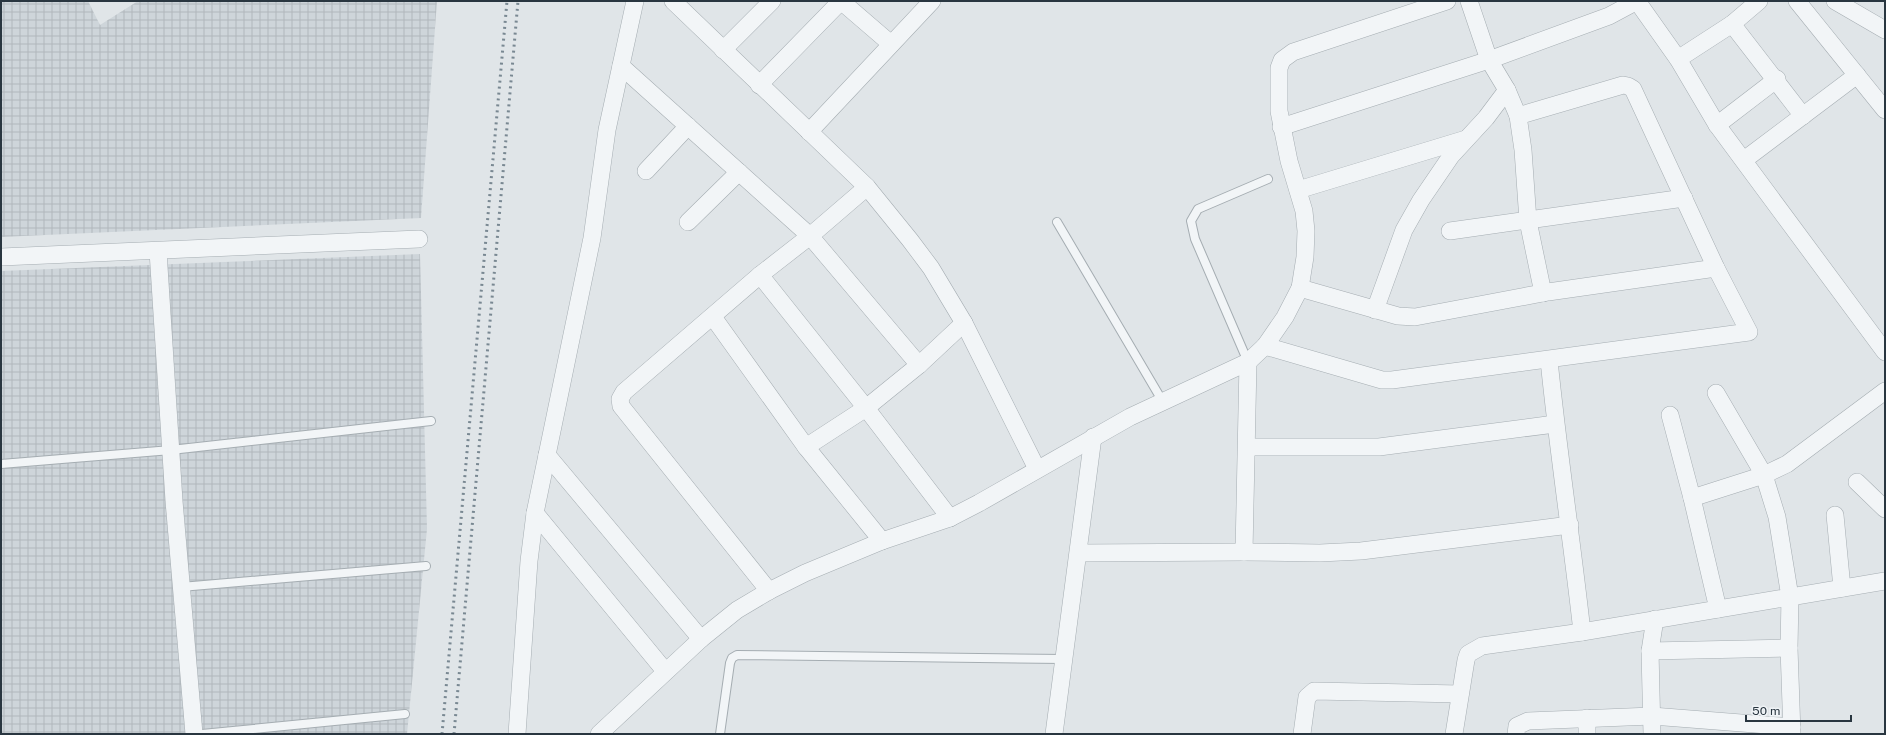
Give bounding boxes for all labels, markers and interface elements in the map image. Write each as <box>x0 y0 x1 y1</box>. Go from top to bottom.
scale bar <box>1746 697 1851 723</box>
text: 50 m <box>1752 704 1780 718</box>

